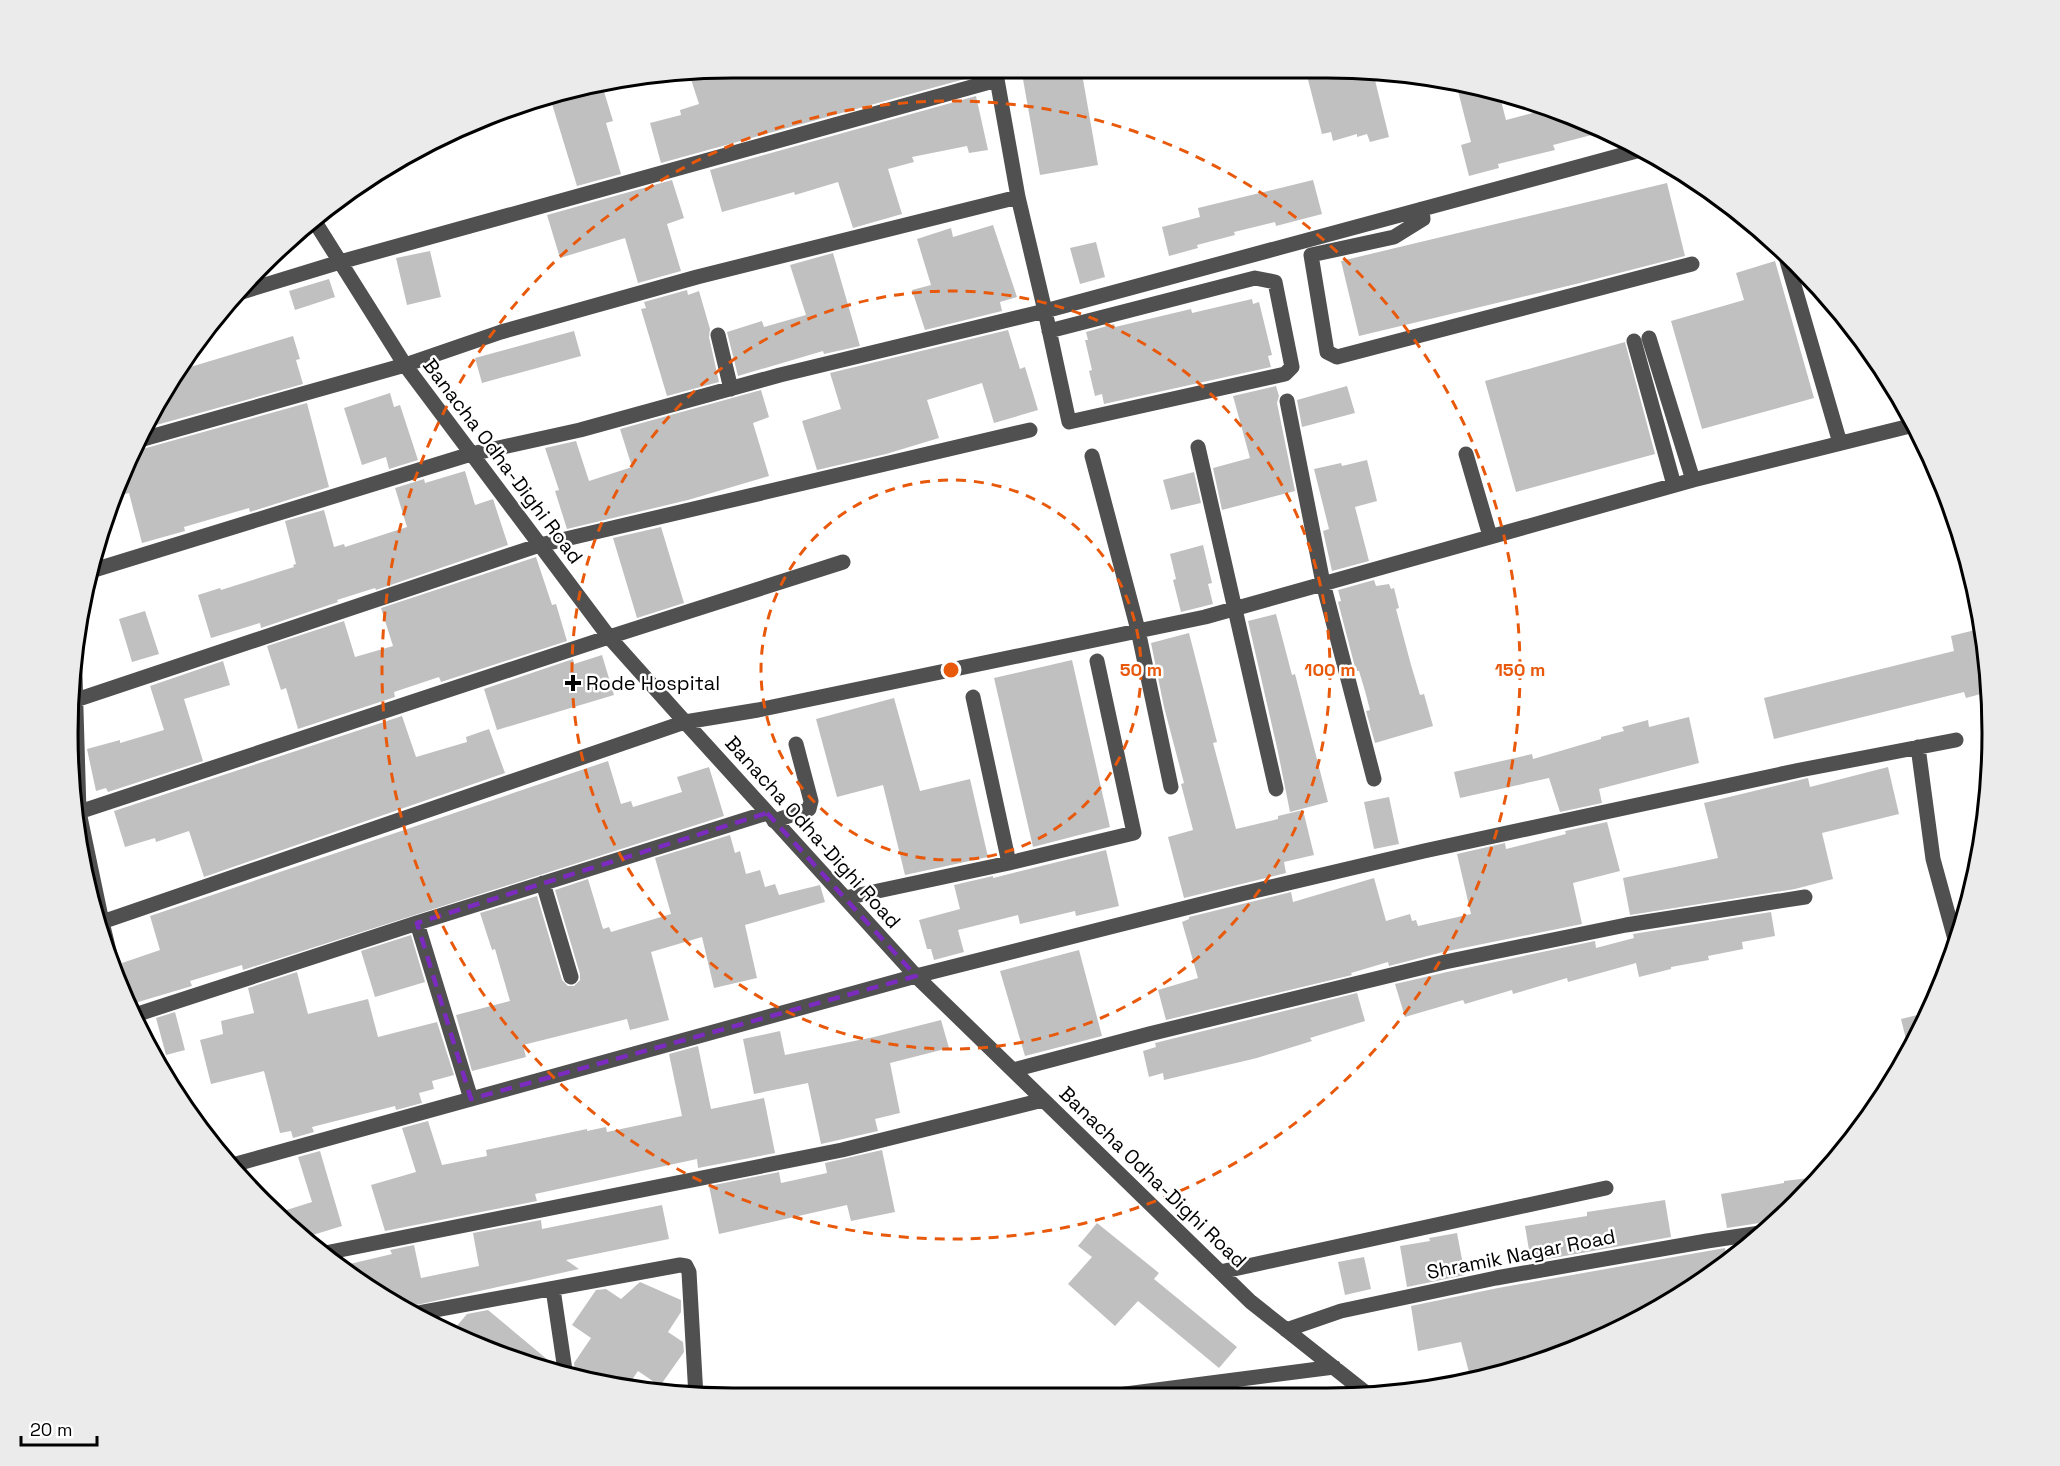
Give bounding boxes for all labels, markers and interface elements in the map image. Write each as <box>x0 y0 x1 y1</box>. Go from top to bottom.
street label: Banacha Odha-Dighi Road <box>417 353 589 569</box>
text: 50 m <box>1120 658 1162 681</box>
text: 100 m <box>1304 658 1356 681</box>
text: 150 m <box>1495 658 1545 681</box>
centre of rings <box>941 660 961 680</box>
place label: Rode Hospital <box>586 670 720 696</box>
marker: Rode Hospital <box>564 674 582 692</box>
street label: Banacha Odha-Dighi Road <box>720 730 906 934</box>
street label: Banacha Odha-Dighi Road <box>1054 1081 1252 1273</box>
street label: Shramik Nagar Road <box>1424 1223 1618 1285</box>
scale bar <box>21 1409 98 1447</box>
text: 20 m <box>30 1418 73 1441</box>

